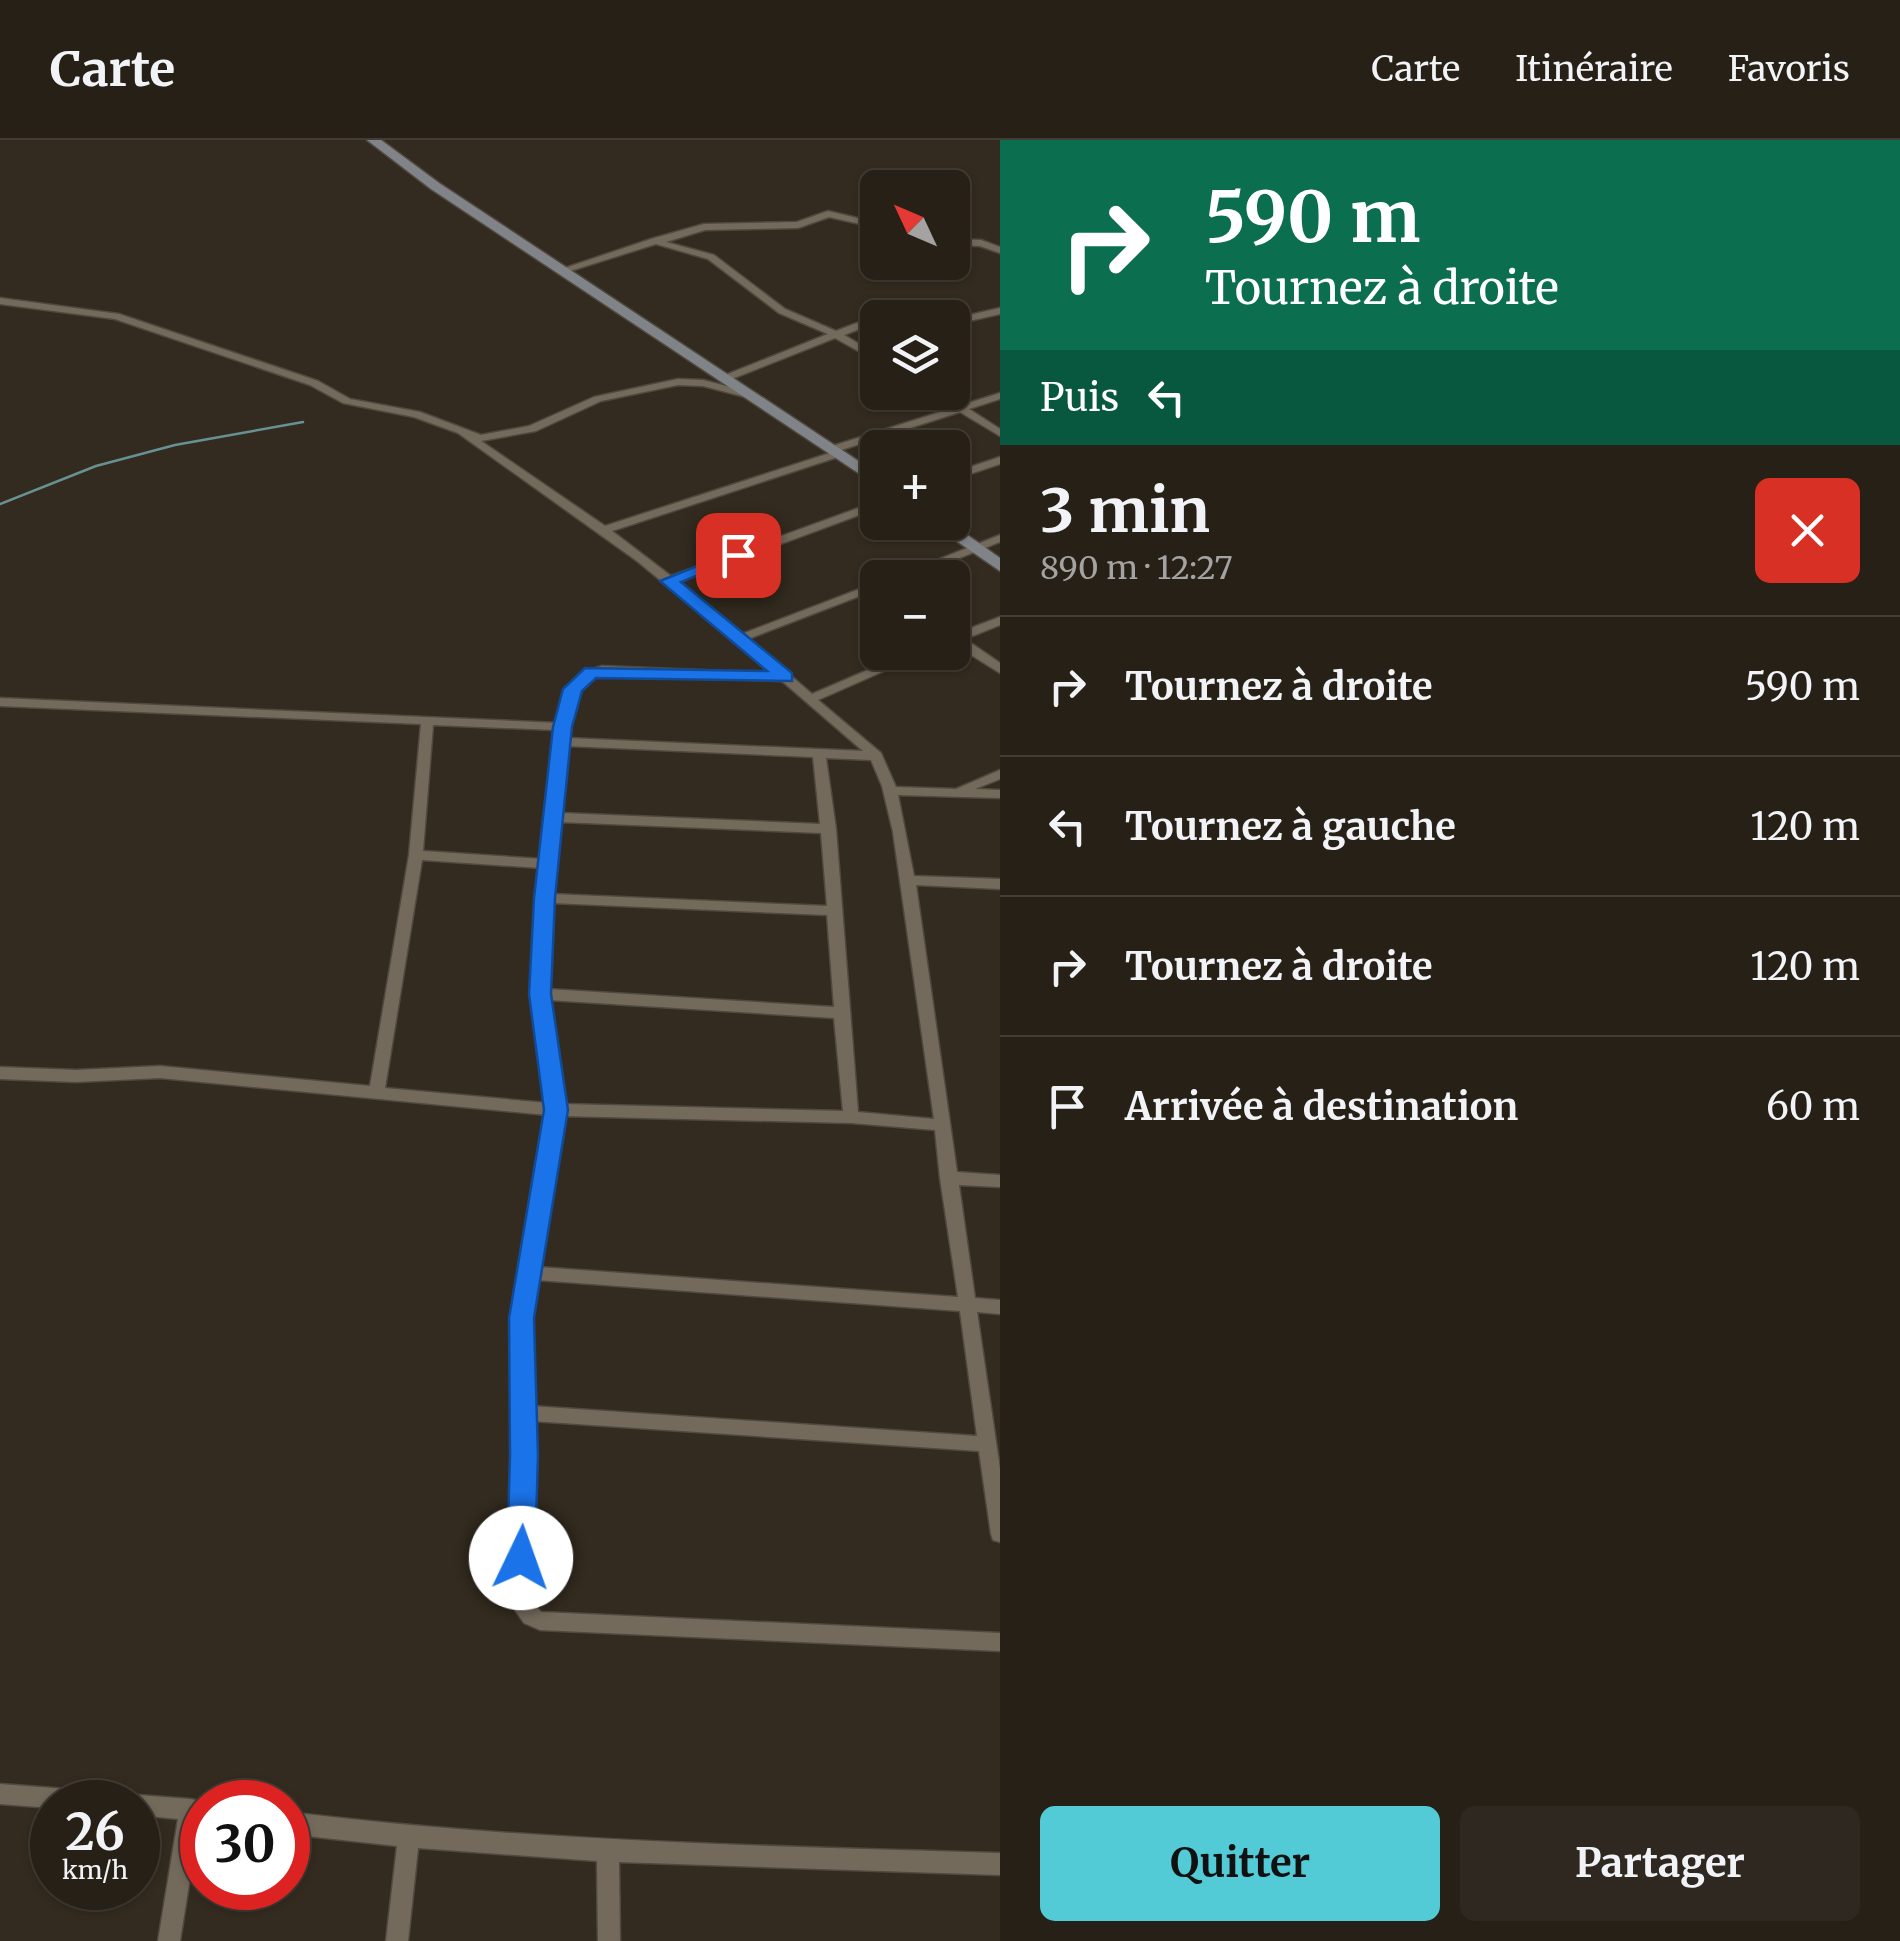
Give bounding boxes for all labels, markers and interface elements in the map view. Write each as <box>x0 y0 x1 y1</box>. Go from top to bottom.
text: Carte <box>50 39 175 99</box>
text: Carte <box>1371 47 1460 91</box>
text: Itinéraire <box>1515 47 1673 91</box>
text: Favoris <box>1728 47 1850 91</box>
north arrow <box>860 170 970 280</box>
map controls <box>860 170 970 670</box>
text: 590 m <box>1205 173 1420 261</box>
icon: right <box>1040 180 1170 310</box>
text: Tournez à droite <box>1205 260 1559 316</box>
button: layers <box>860 300 970 410</box>
icon: left <box>1139 370 1194 425</box>
text: Puis <box>1040 374 1119 421</box>
button: + <box>860 430 970 540</box>
text: 3 min <box>1040 473 1210 548</box>
button: close <box>1755 478 1860 583</box>
pin <box>696 513 781 598</box>
icon: arrive <box>711 528 766 583</box>
text: 890 m · 12:27 <box>1040 548 1233 588</box>
button: − <box>860 560 970 670</box>
icon: right <box>1040 659 1095 714</box>
text: Tournez à droite <box>1125 663 1433 710</box>
text: 590 m <box>1745 663 1860 710</box>
icon: left <box>1040 799 1095 854</box>
text: Tournez à gauche <box>1125 803 1456 850</box>
text: 120 m <box>1750 803 1860 850</box>
icon: right <box>1040 939 1095 994</box>
text: Tournez à droite <box>1125 943 1433 990</box>
text: 120 m <box>1750 943 1860 990</box>
icon: arrive <box>1040 1079 1095 1134</box>
text: Arrivée à destination <box>1125 1083 1518 1130</box>
text: 60 m <box>1766 1083 1860 1130</box>
position arrow <box>469 1506 573 1610</box>
speed limit sign: 30 <box>180 1780 310 1910</box>
text: 26 <box>65 1801 125 1864</box>
button: Quitter <box>1040 1806 1440 1921</box>
button: Partager <box>1460 1806 1860 1921</box>
text: km/h <box>62 1854 128 1886</box>

